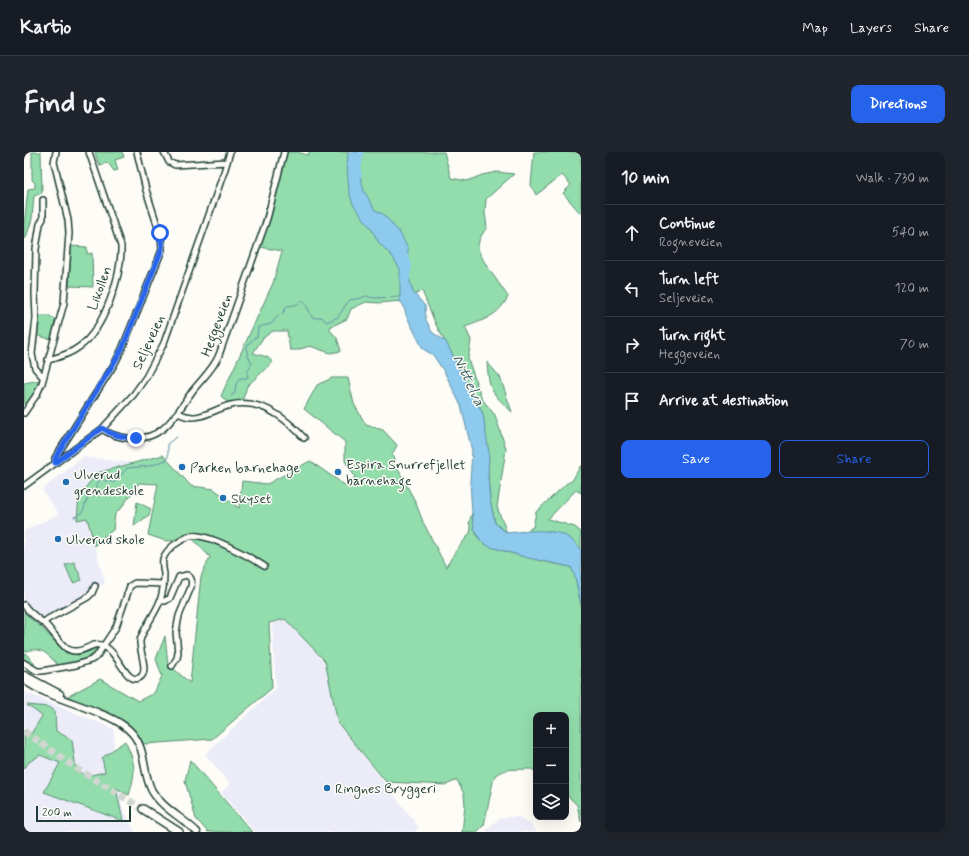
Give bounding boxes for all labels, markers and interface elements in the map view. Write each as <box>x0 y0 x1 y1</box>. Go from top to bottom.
text: Kartio <box>20 15 71 40</box>
text: Map <box>802 19 828 37</box>
text: Layers <box>850 19 892 37</box>
text: Share <box>914 19 949 37</box>
button: Directions <box>851 85 945 123</box>
text: Find us <box>24 86 105 123</box>
text: 10 min <box>621 167 670 189</box>
text: Walk · 730 m <box>856 170 929 187</box>
text: Continue <box>659 214 715 234</box>
icon: ahead <box>621 222 643 244</box>
route start <box>151 224 169 242</box>
text: 540 m <box>892 224 929 241</box>
text: Rogneveien <box>659 234 722 251</box>
street label: Likollen <box>84 264 116 313</box>
text: Turn left <box>659 270 719 290</box>
icon: left <box>621 278 643 300</box>
text: 120 m <box>895 280 929 297</box>
text: Seljeveien <box>659 290 713 307</box>
street label: Heggeveien <box>197 291 239 360</box>
street label: Seljeveien <box>128 312 169 373</box>
text: Turn right <box>659 326 726 346</box>
icon: right <box>621 334 643 356</box>
text: 70 m <box>900 336 929 353</box>
text: Heggeveien <box>659 346 720 363</box>
water label: Nittelva <box>448 351 489 410</box>
icon: arrive <box>621 390 643 412</box>
text: Arrive at destination <box>659 391 788 411</box>
route end <box>127 429 145 447</box>
button: Save <box>621 440 771 478</box>
button: Share <box>779 440 929 478</box>
place label: Espira Snurrefjellet barnehage <box>346 456 466 492</box>
place label: Parken barnehage <box>190 459 300 478</box>
marker: Parken barnehage <box>177 462 187 472</box>
place label: Ulverud grendeskole <box>74 466 144 500</box>
marker: Espira Snurrefjellet barnehage <box>333 467 343 477</box>
marker: Ulverud grendeskole <box>61 477 71 487</box>
place label: Skyset <box>231 490 271 508</box>
marker: Skyset <box>218 493 228 503</box>
place label: Ulverud skole <box>66 531 145 549</box>
marker: Ulverud skole <box>53 534 63 544</box>
map controls <box>533 712 569 820</box>
button: + <box>533 712 569 748</box>
button: − <box>533 748 569 784</box>
place label: Ringnes Bryggeri <box>335 780 436 799</box>
marker: Ringnes Bryggeri <box>322 783 332 793</box>
button: layers <box>533 784 569 820</box>
scale bar <box>36 804 131 823</box>
text: 200 m <box>42 806 72 820</box>

